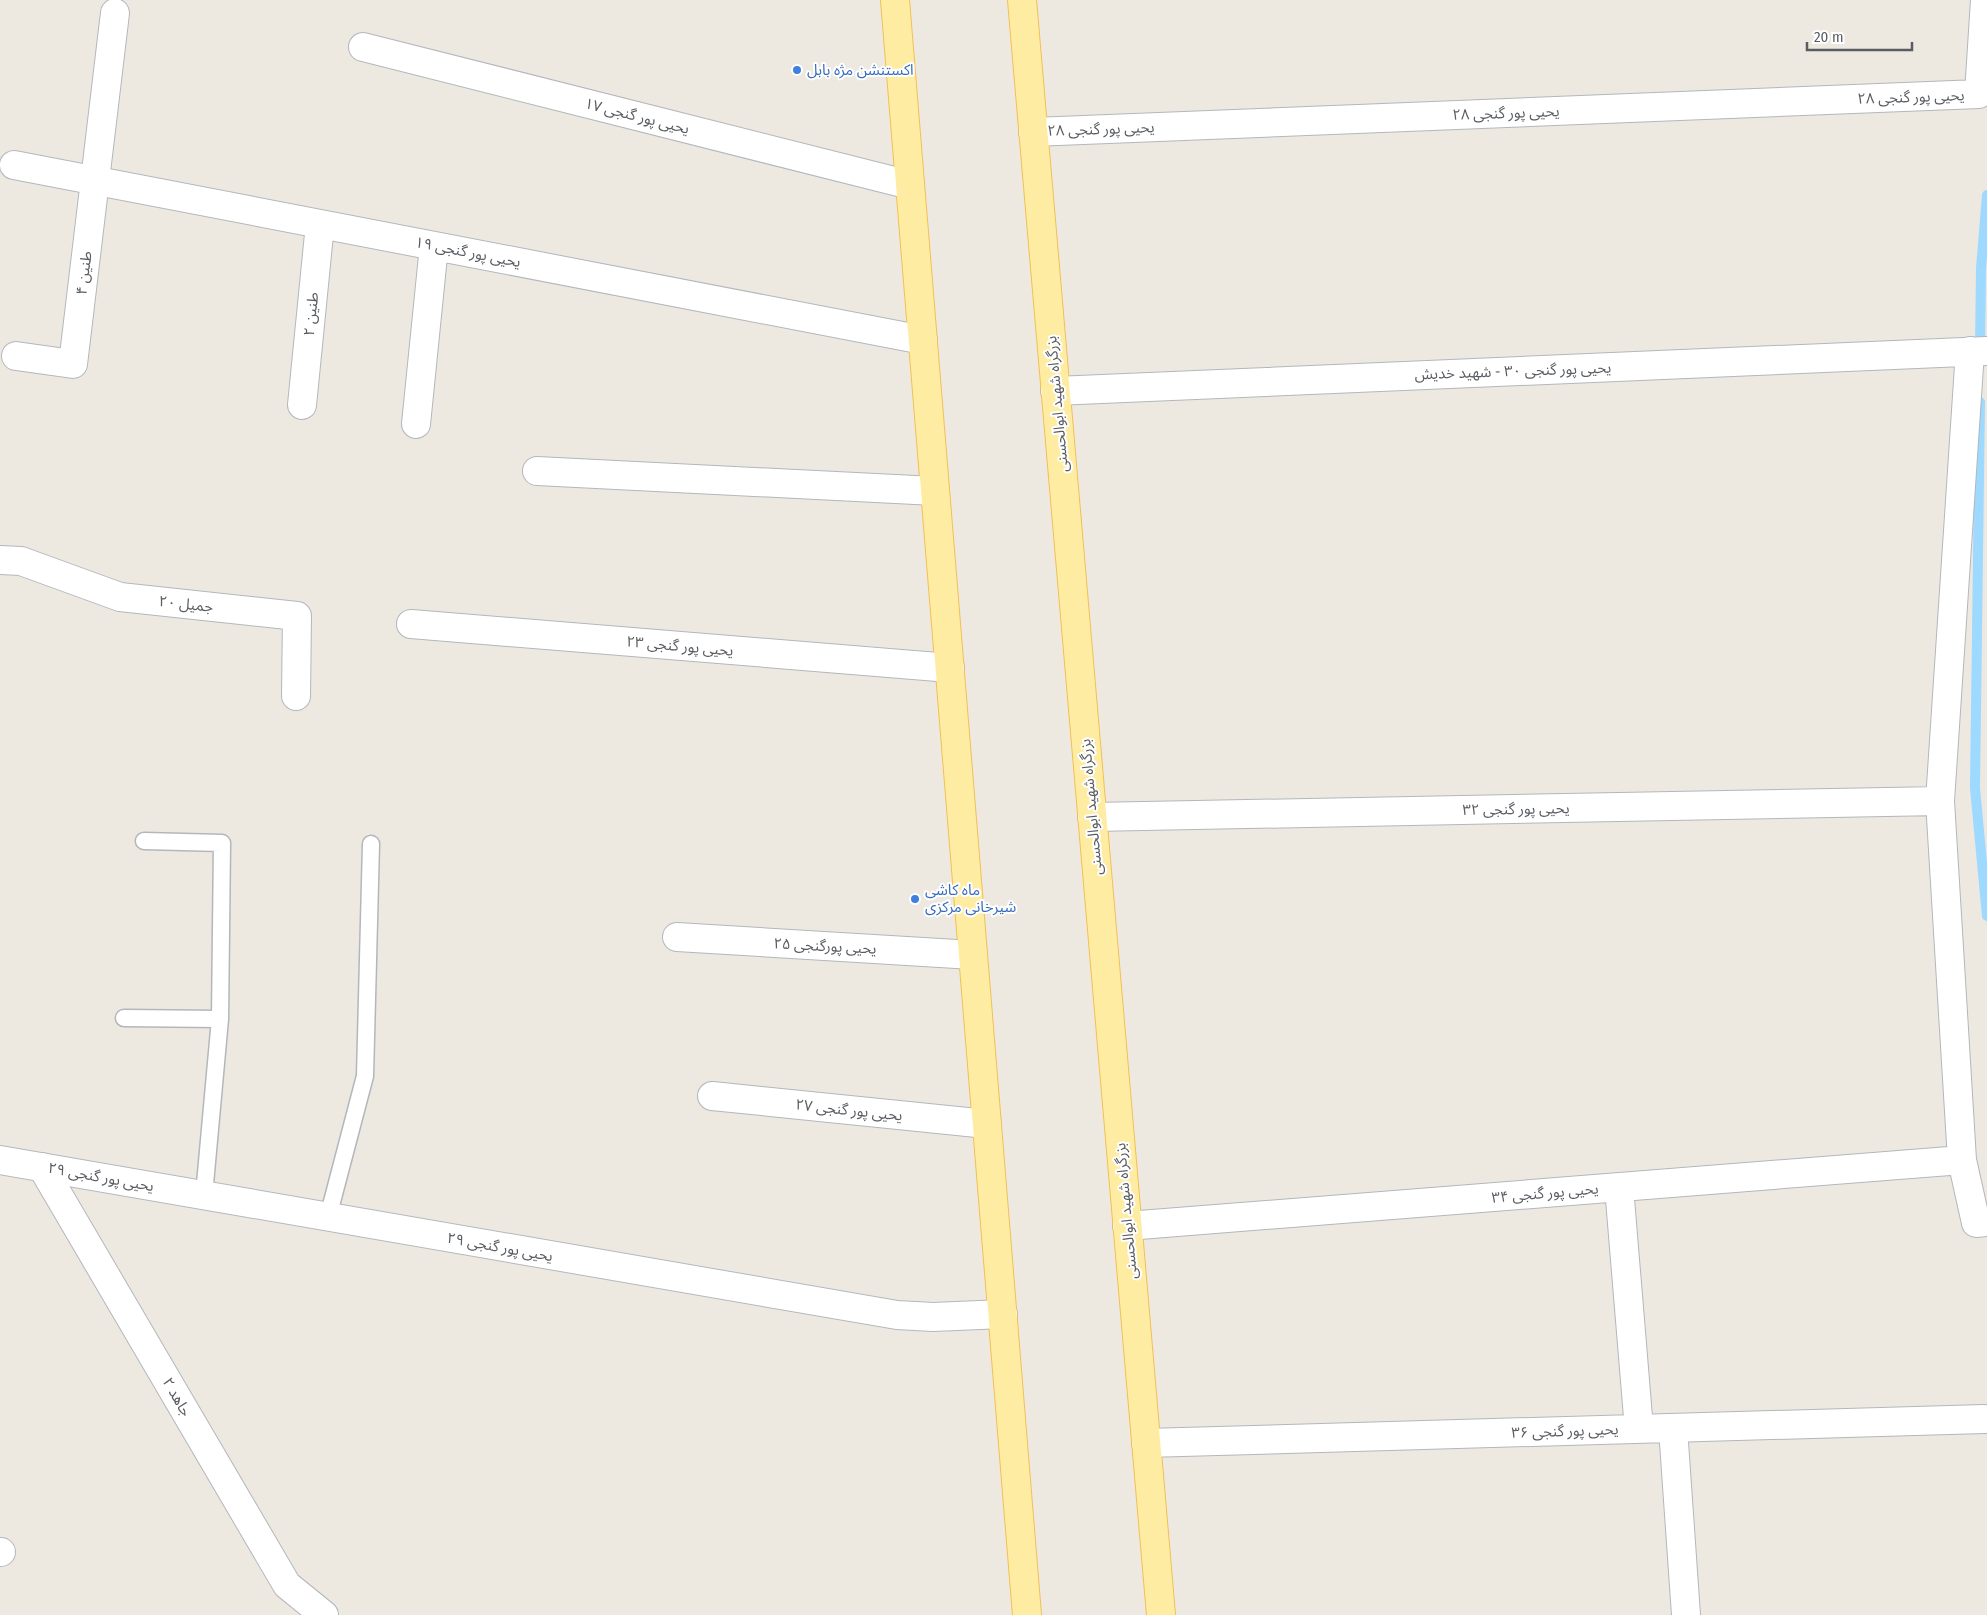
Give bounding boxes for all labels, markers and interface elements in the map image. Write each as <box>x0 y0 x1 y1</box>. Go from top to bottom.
scale bar <box>1807 20 1912 52</box>
text: 20 m <box>1814 28 1844 46</box>
place label: اکستنشن مژه بابل <box>807 61 914 79</box>
marker: اکستنشن مژه بابل <box>791 64 803 76</box>
street label: یحیی پور گنجی ۲۸ <box>1857 86 1965 109</box>
street label: یحیی پور گنجی ۱۷ <box>582 94 691 139</box>
street label: یحیی پور گنجی ۲۸ <box>1452 102 1560 125</box>
street label: یحیی پور گنجی ۲۸ <box>1047 118 1155 141</box>
street label: یحیی پور گنجی ۱۹ <box>413 233 522 272</box>
street label: طنین ۴ <box>72 250 96 296</box>
street label: طنین ۲ <box>300 291 322 337</box>
street label: بزرگراه شهید ابوالحسنی <box>1042 335 1072 473</box>
street label: یحیی پور گنجی ۳۰ - شهید خدیش <box>1414 359 1612 385</box>
street label: جمیل ۲۰ <box>158 592 214 616</box>
street label: یحیی پور گنجی ۲۳ <box>626 632 734 661</box>
street label: بزرگراه شهید ابوالحسنی <box>1076 738 1106 876</box>
street label: یحیی پور گنجی ۳۲ <box>1462 799 1570 820</box>
place label: ماه کاشی شیرخانی مرکزی <box>925 881 1016 916</box>
marker: ماه کاشی شیرخانی مرکزی <box>909 893 921 905</box>
street label: یحیی پورگنجی ۲۵ <box>773 934 877 959</box>
street label: یحیی پور گنجی ۲۷ <box>795 1095 903 1126</box>
street label: بزرگراه شهید ابوالحسنی <box>1111 1142 1141 1280</box>
street label: یحیی پور گنجی ۲۹ <box>46 1159 155 1196</box>
street label: یحیی پور گنجی ۳۴ <box>1491 1179 1599 1208</box>
street label: یحیی پور گنجی ۲۹ <box>445 1229 554 1266</box>
street label: جاهد ۲ <box>159 1374 195 1420</box>
street label: یحیی پور گنجی ۳۶ <box>1511 1420 1619 1443</box>

